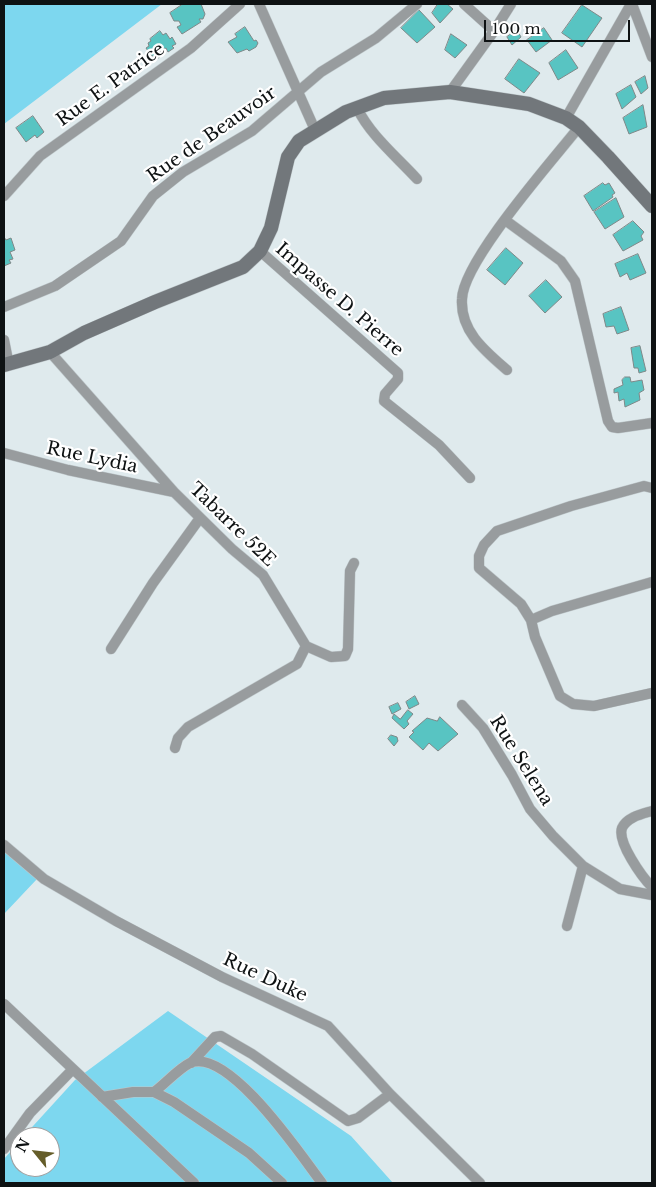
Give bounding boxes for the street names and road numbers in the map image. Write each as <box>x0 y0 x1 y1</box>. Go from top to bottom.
street label: Rue E. Patrice <box>53 39 169 131</box>
street label: Rue de Beauvoir <box>143 82 281 188</box>
street label: Impasse D. Pierre <box>271 239 407 361</box>
street label: Rue Lydia <box>44 438 140 478</box>
street label: Tabarre 52E <box>185 479 279 571</box>
street label: Rue Selena <box>485 712 557 810</box>
street label: Rue Duke <box>219 949 311 1007</box>

